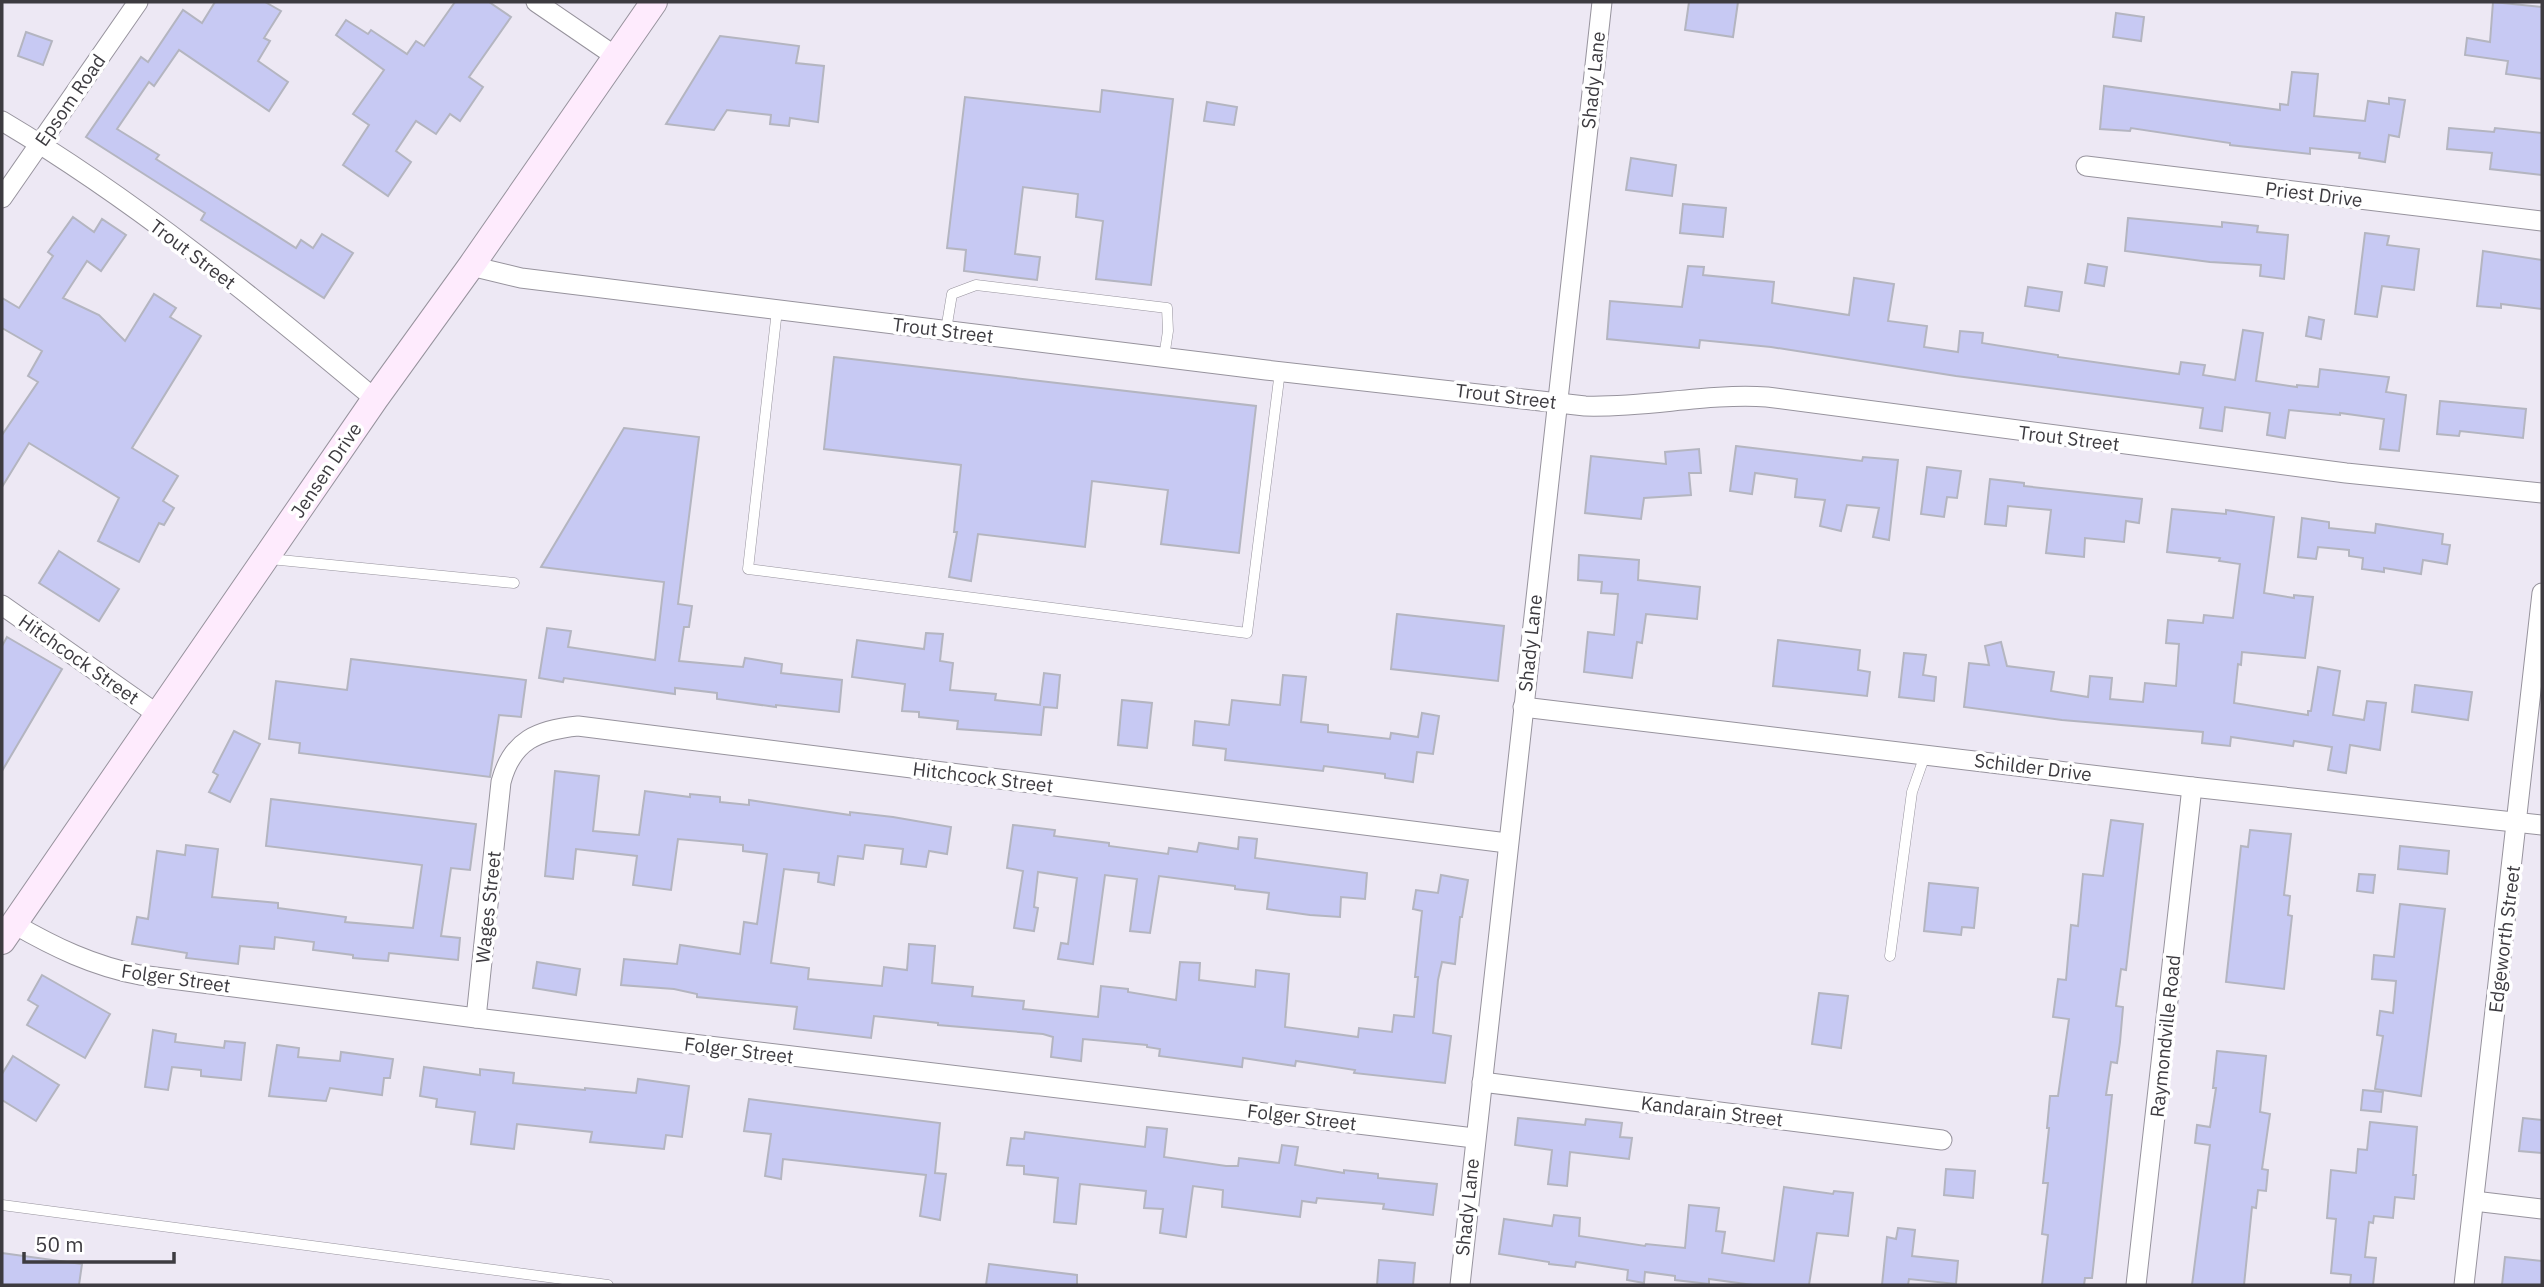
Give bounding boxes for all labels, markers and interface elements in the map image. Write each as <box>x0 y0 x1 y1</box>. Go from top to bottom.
street label: Shady Lane <box>1576 30 1610 130</box>
street label: Epsom Road <box>30 49 110 151</box>
street label: Priest Drive <box>2264 176 2364 212</box>
street label: Trout Street <box>145 214 241 294</box>
street label: Trout Street <box>891 312 995 348</box>
street label: Trout Street <box>1454 378 1558 414</box>
street label: Jensen Drive <box>285 418 367 522</box>
street label: Trout Street <box>2017 420 2121 456</box>
street label: Shady Lane <box>1513 593 1547 693</box>
street label: Hitchcock Street <box>14 609 144 709</box>
street label: Schilder Drive <box>1973 748 2093 786</box>
street label: Hitchcock Street <box>911 756 1055 798</box>
street label: Wages Street <box>470 850 506 964</box>
street label: Edgeworth Street <box>2483 864 2525 1014</box>
street label: Raymondville Road <box>2145 953 2185 1119</box>
street label: Folger Street <box>120 958 232 998</box>
street label: Folger Street <box>683 1031 795 1069</box>
street label: Kandarain Street <box>1640 1090 1784 1132</box>
street label: Folger Street <box>1246 1098 1358 1136</box>
street label: Shady Lane <box>1450 1157 1484 1257</box>
scale bar <box>24 1220 175 1264</box>
text: 50 m <box>35 1230 84 1258</box>

